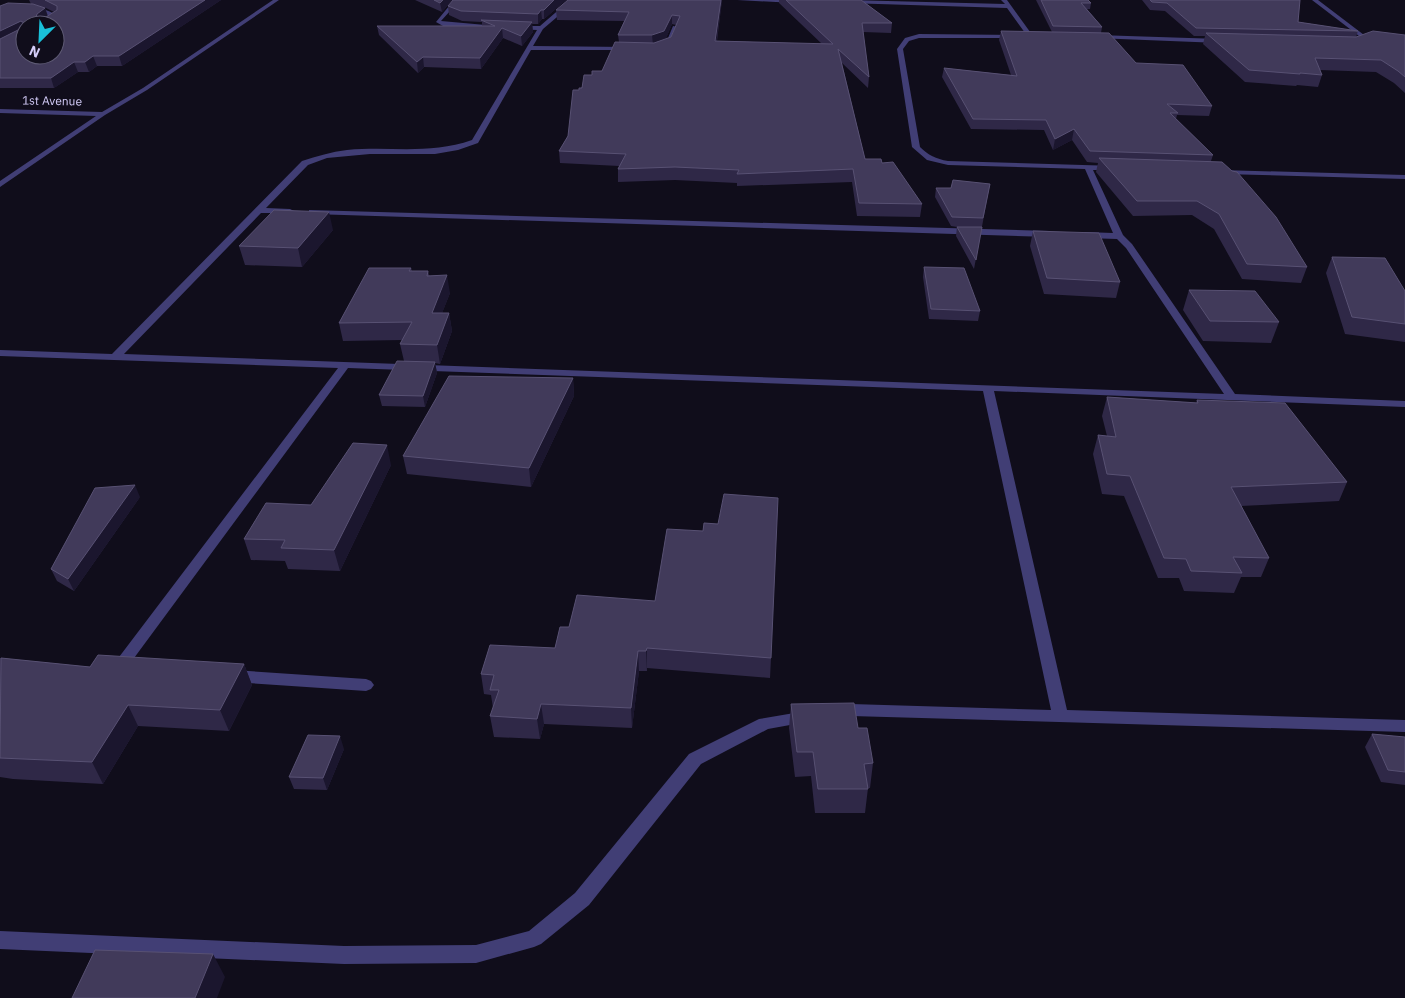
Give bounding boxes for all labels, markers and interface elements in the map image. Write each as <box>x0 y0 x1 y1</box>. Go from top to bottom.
north arrow <box>15 15 65 65</box>
text: N <box>26 42 43 62</box>
street label: 1st Avenue <box>22 92 83 109</box>

